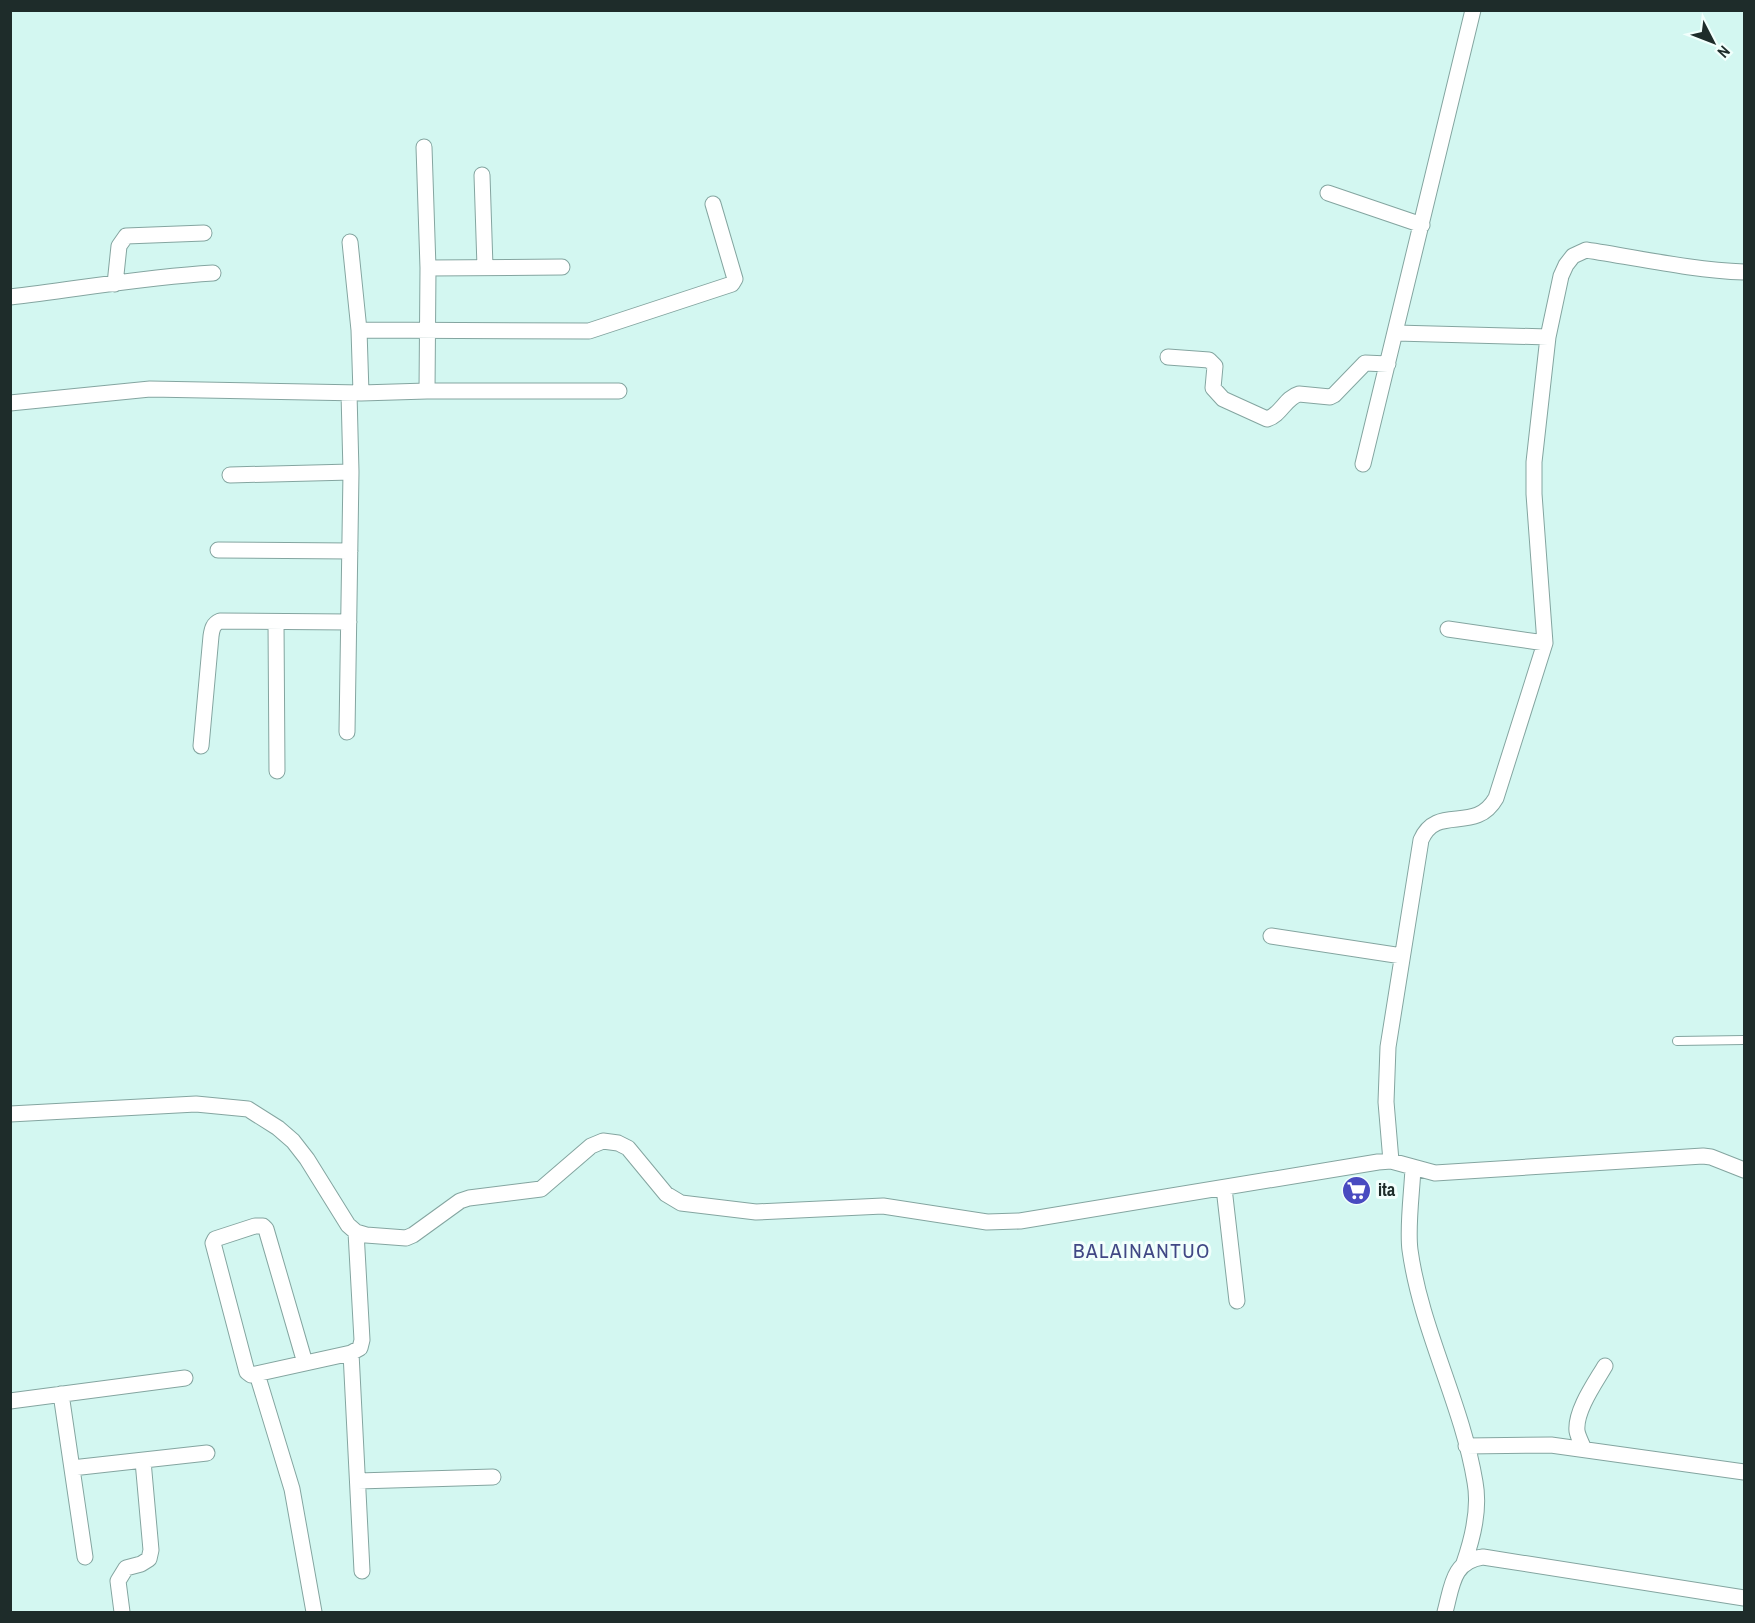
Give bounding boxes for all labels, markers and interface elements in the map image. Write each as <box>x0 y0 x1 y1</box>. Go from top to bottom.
north arrow <box>1683 12 1743 72</box>
text: N <box>1713 41 1735 63</box>
supermarket icon: ita <box>1341 1174 1373 1206</box>
place label: ita <box>1378 1177 1396 1202</box>
district label: BALAINANTUO <box>1073 1236 1211 1265</box>

